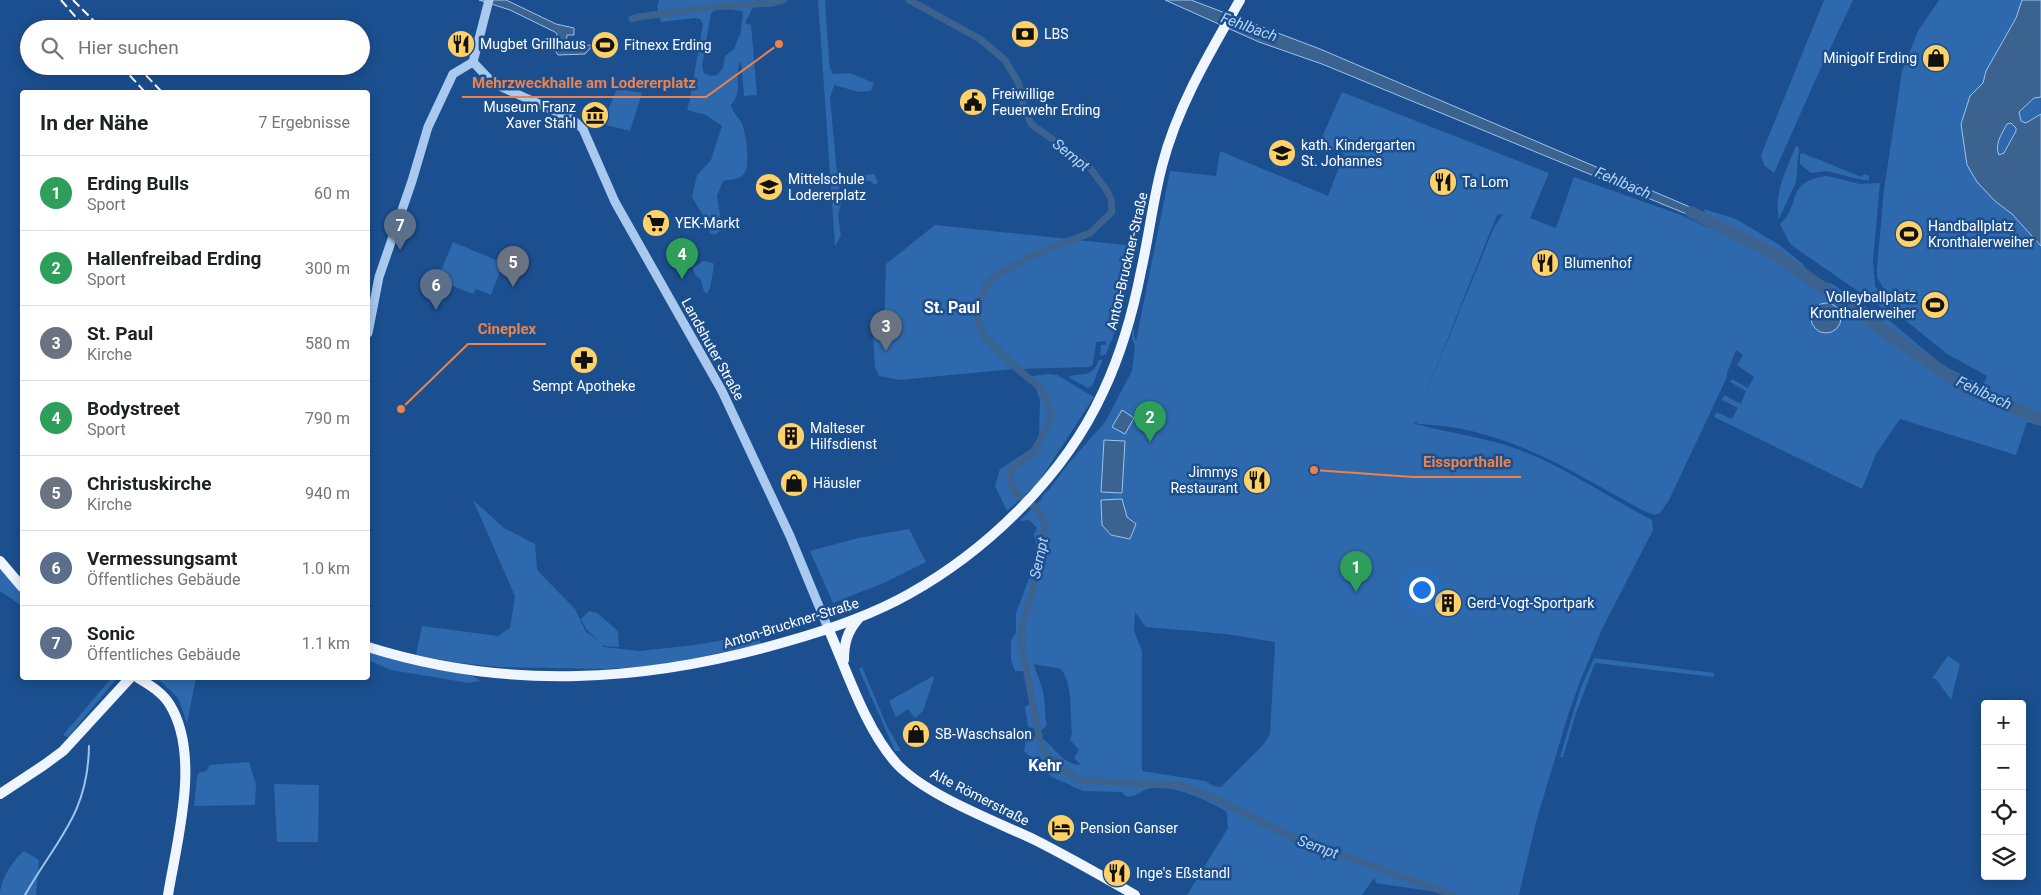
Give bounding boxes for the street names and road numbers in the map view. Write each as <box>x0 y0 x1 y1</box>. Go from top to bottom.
street label: Anton-Bruckner-Straße <box>1103 191 1151 331</box>
street label: Landshuter Straße <box>678 295 748 403</box>
street label: Anton-Bruckner-Straße <box>721 595 861 651</box>
street label: Alte Römerstraße <box>928 765 1032 829</box>

